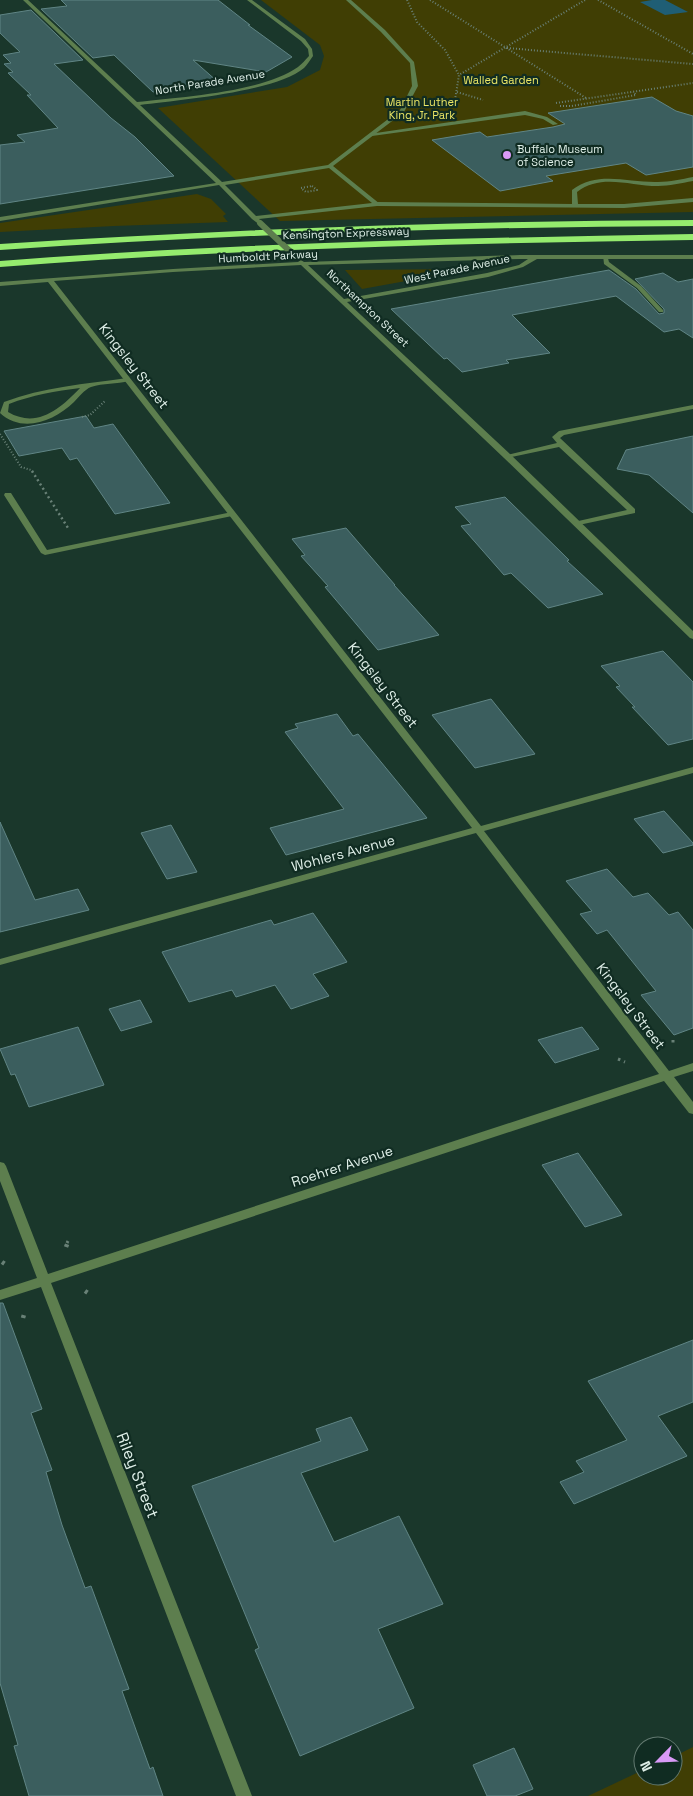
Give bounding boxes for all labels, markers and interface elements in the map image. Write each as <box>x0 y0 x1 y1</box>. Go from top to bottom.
street label: North Parade Avenue <box>154 66 266 98</box>
park label: Walled Garden <box>463 73 539 87</box>
park label: Martin Luther King, Jr. Park <box>386 95 458 122</box>
place label: Buffalo Museum of Science <box>517 142 603 169</box>
marker: Buffalo Museum of Science <box>501 149 513 161</box>
street label: Kensington Expressway <box>282 224 410 242</box>
street label: Humboldt Parkway <box>218 246 318 266</box>
street label: West Parade Avenue <box>403 251 511 287</box>
street label: Northampton Street <box>324 266 412 350</box>
street label: Kingsley Street <box>95 320 173 412</box>
street label: Kingsley Street <box>344 639 422 731</box>
street label: Wohlers Avenue <box>289 831 397 875</box>
street label: Kingsley Street <box>593 959 669 1053</box>
street label: Roehrer Avenue <box>289 1141 395 1191</box>
street label: Riley Street <box>112 1429 164 1521</box>
north arrow <box>633 1736 683 1786</box>
text: N <box>636 1758 656 1774</box>

